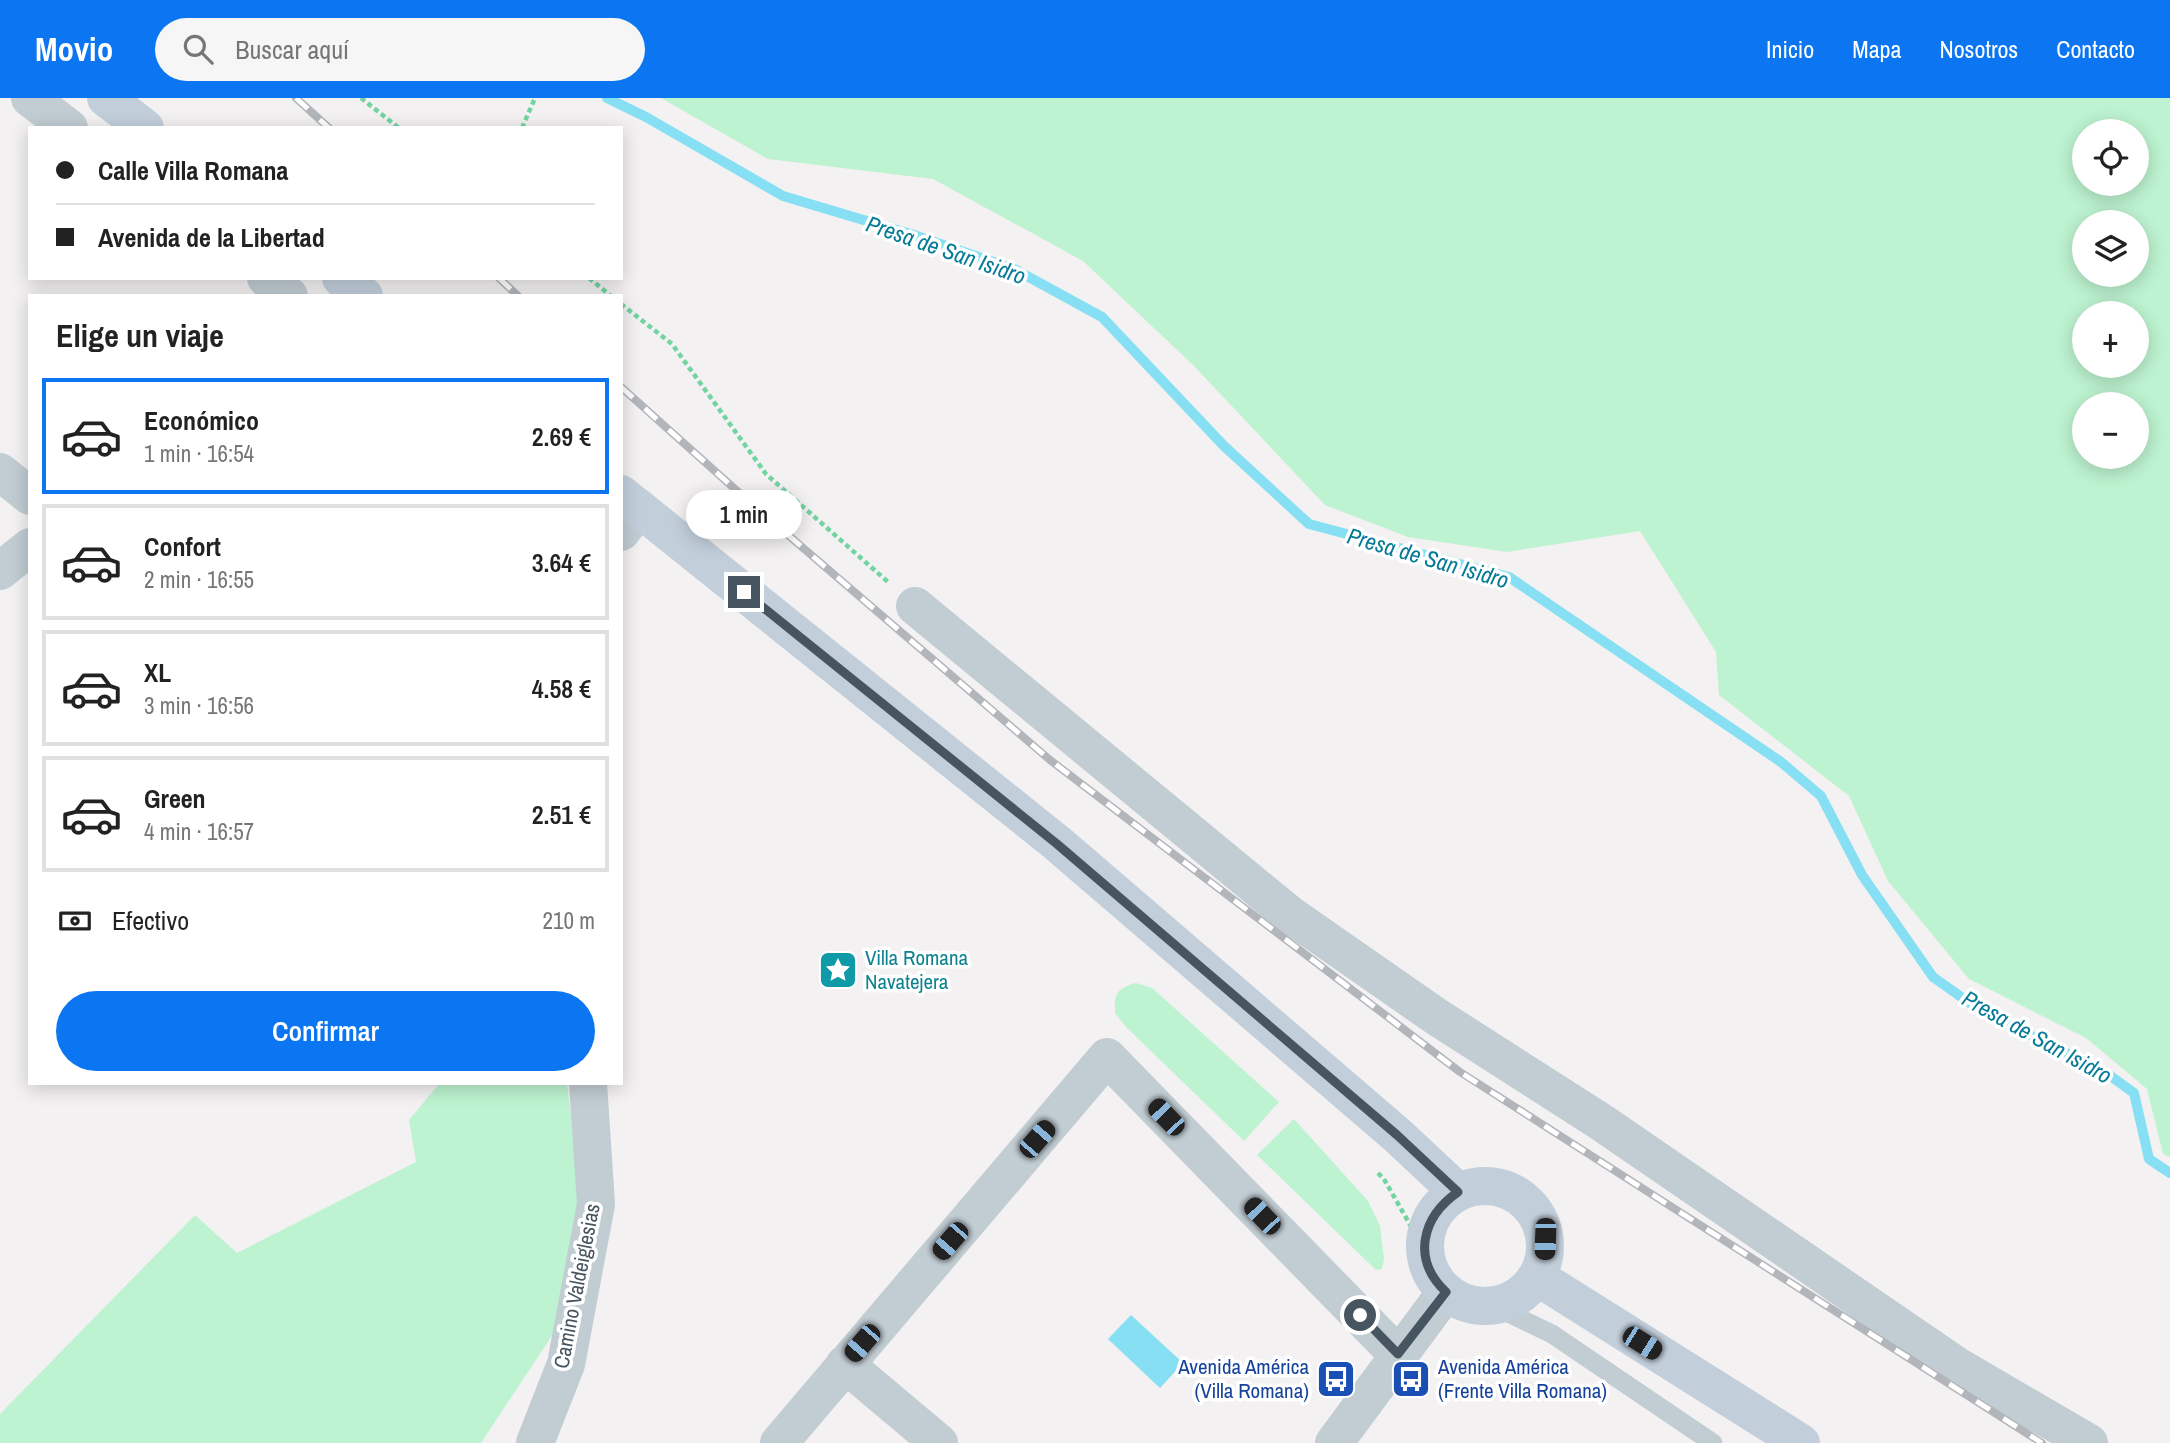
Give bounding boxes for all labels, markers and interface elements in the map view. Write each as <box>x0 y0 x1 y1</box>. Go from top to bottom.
search box <box>155 18 645 81</box>
text: Movio <box>35 27 113 71</box>
icon: search <box>179 30 217 68</box>
text: Buscar aquí <box>235 32 349 67</box>
text: Inicio <box>1766 33 1814 65</box>
text: Mapa <box>1852 33 1901 65</box>
text: Nosotros <box>1939 33 2018 65</box>
text: Contacto <box>2056 33 2135 65</box>
map controls <box>2072 119 2149 469</box>
button: locate <box>2072 119 2149 196</box>
text: Calle Villa Romana <box>98 153 288 188</box>
water label: Presa de San Isidro <box>862 208 1030 291</box>
button: layers <box>2072 210 2149 287</box>
text: Avenida de la Libertad <box>98 220 325 255</box>
button: + <box>2072 301 2149 378</box>
text: Elige un viaje <box>56 314 224 357</box>
button: − <box>2072 392 2149 469</box>
text: Económico <box>144 403 259 438</box>
icon: car <box>60 405 123 468</box>
text: 2.69 € <box>532 419 591 454</box>
text: 1 min · 16:54 <box>144 438 254 469</box>
callout: 1 min <box>686 490 802 540</box>
text: 1 min <box>720 499 768 530</box>
water label: Presa de San Isidro <box>1344 520 1513 595</box>
text: Confort <box>144 529 221 564</box>
icon: car <box>60 531 123 594</box>
text: 3.64 € <box>532 545 591 580</box>
text: 2 min · 16:55 <box>144 564 254 595</box>
route end <box>728 576 760 608</box>
text: XL <box>144 655 171 690</box>
icon: car <box>60 657 123 720</box>
text: 4.58 € <box>532 671 591 706</box>
text: 3 min · 16:56 <box>144 690 254 721</box>
text: Green <box>144 781 206 816</box>
icon: car <box>60 783 123 846</box>
text: 2.51 € <box>532 797 591 832</box>
text: 4 min · 16:57 <box>144 816 254 847</box>
icon: cash <box>56 902 94 940</box>
text: Efectivo <box>112 903 189 938</box>
text: 210 m <box>543 905 595 936</box>
place label: Villa Romana Navatejera <box>865 943 968 996</box>
place icon: Villa Romana Navatejera <box>817 949 859 991</box>
water label: Presa de San Isidro <box>1957 983 2118 1091</box>
button: Confirmar <box>56 991 595 1071</box>
car <box>1144 1095 1189 1139</box>
car <box>1016 1116 1059 1162</box>
car <box>1240 1194 1285 1238</box>
street label: Camino Valdeiglesias <box>546 1201 607 1371</box>
car <box>929 1218 972 1264</box>
car <box>1534 1218 1557 1260</box>
route start <box>1344 1299 1376 1331</box>
car <box>841 1320 884 1366</box>
car <box>1619 1323 1666 1363</box>
place label: Avenida América (Villa Romana) <box>1177 1352 1309 1405</box>
place label: Avenida América (Frente Villa Romana) <box>1437 1352 1607 1405</box>
bus stop icon: Avenida América (Villa Romana) <box>1315 1358 1357 1400</box>
bus stop icon: Avenida América (Frente Villa Romana) <box>1390 1358 1432 1400</box>

